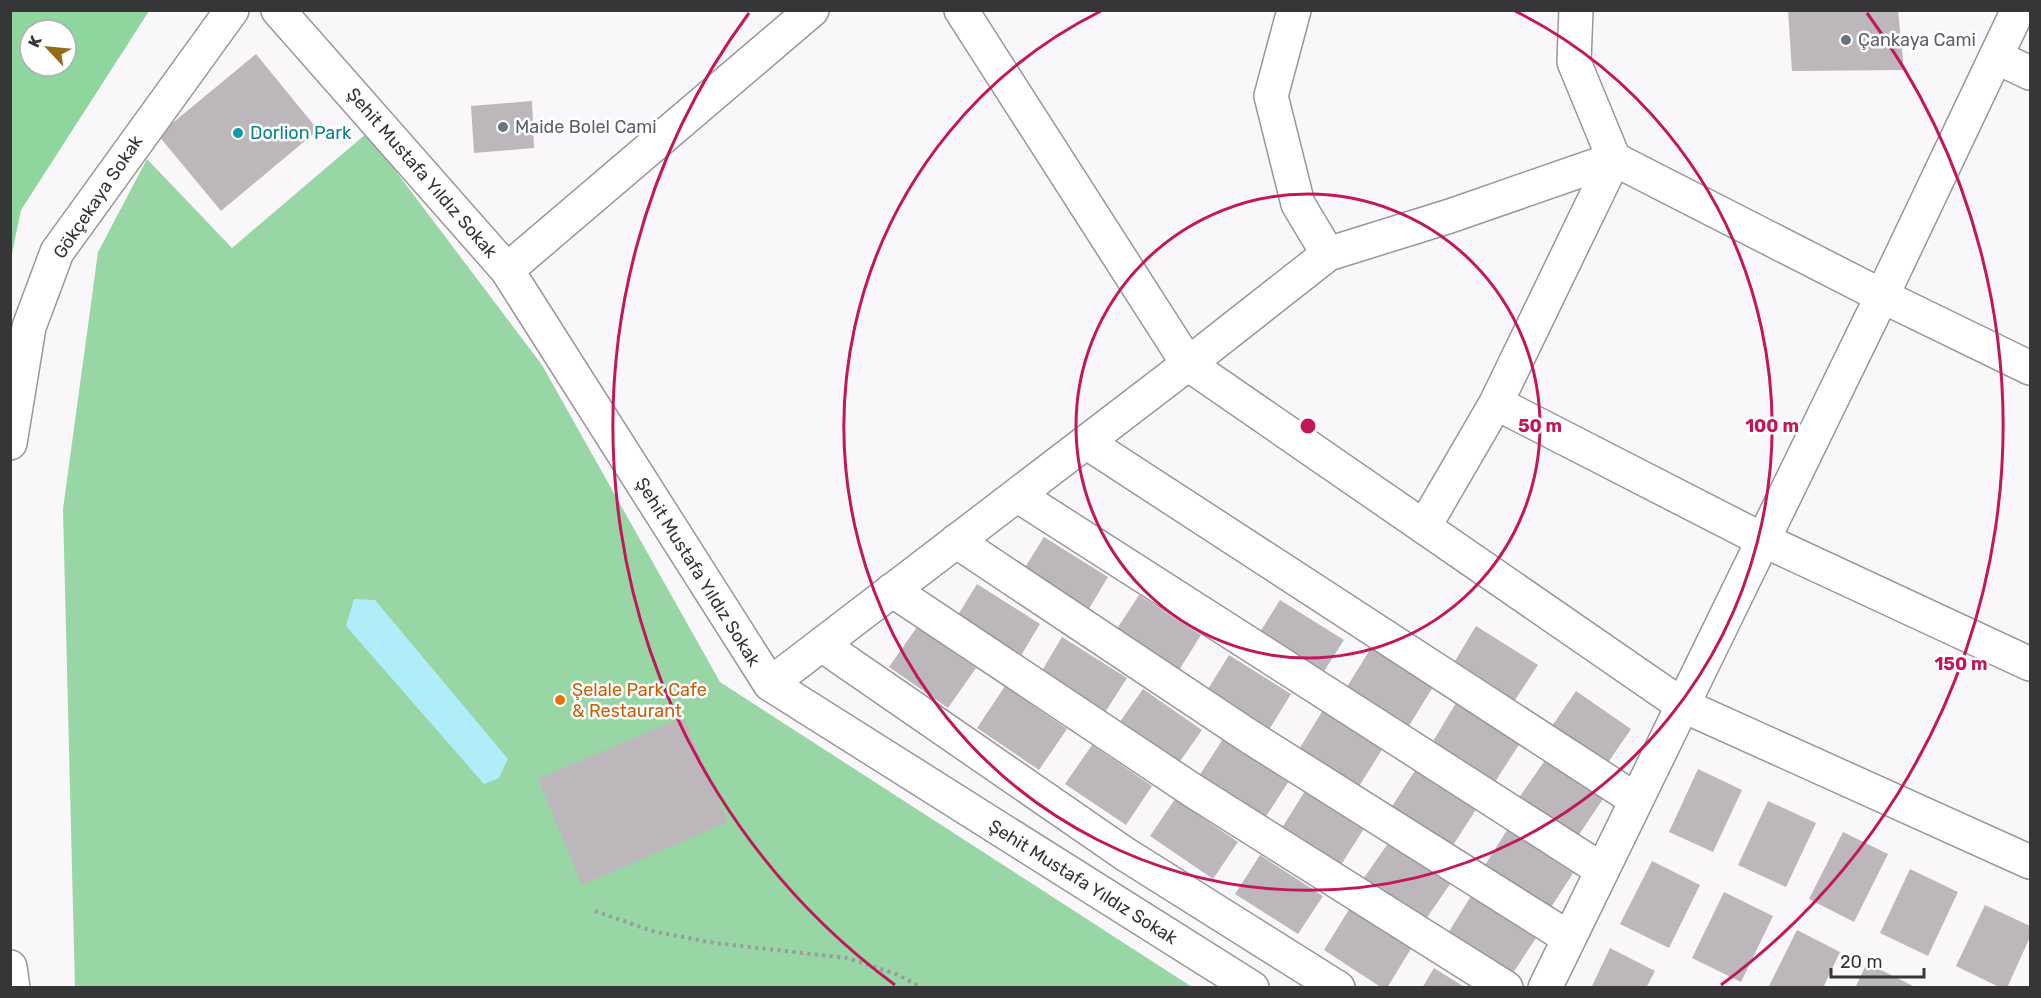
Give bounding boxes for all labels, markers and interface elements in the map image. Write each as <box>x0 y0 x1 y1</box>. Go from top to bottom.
north arrow <box>18 18 78 78</box>
place label: Çankaya Cami <box>1858 29 1976 51</box>
text: K <box>24 32 46 51</box>
marker: Çankaya Cami <box>1839 33 1853 47</box>
street label: Şehit Mustafa Yıldız Sokak <box>342 83 502 263</box>
place label: Maide Bolel Cami <box>515 116 657 138</box>
marker: Maide Bolel Cami <box>496 120 510 134</box>
place label: Dorlion Park <box>250 122 352 144</box>
marker: Dorlion Park <box>231 126 245 140</box>
street label: Gökçekaya Sokak <box>49 131 148 263</box>
text: 50 m <box>1518 415 1562 437</box>
text: 100 m <box>1745 415 1799 437</box>
centre of rings <box>1298 416 1318 436</box>
street label: Şehit Mustafa Yıldız Sokak <box>631 474 766 671</box>
text: 150 m <box>1934 653 1988 675</box>
place label: Şelale Park Cafe & Restaurant <box>572 679 707 722</box>
marker: Şelale Park Cafe & Restaurant <box>553 693 567 707</box>
street label: Şehit Mustafa Yıldız Sokak <box>985 815 1182 950</box>
scale bar <box>1831 941 1924 979</box>
text: 20 m <box>1840 951 1882 973</box>

